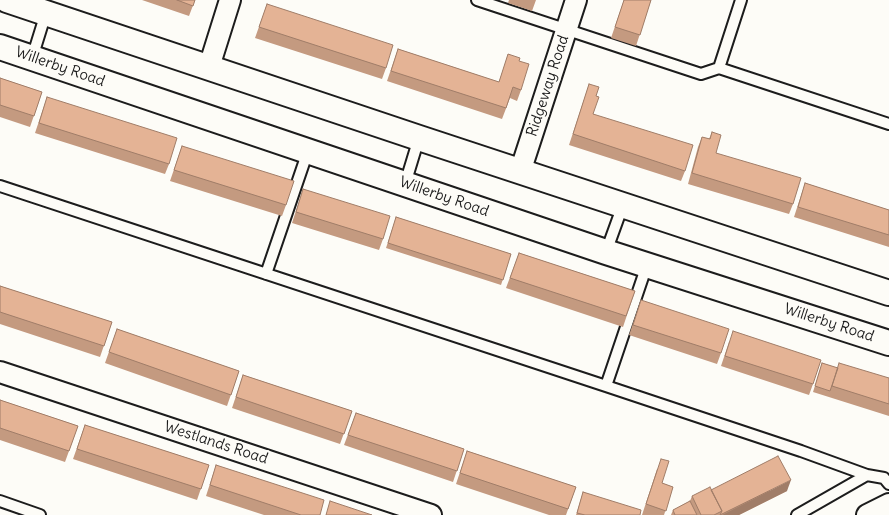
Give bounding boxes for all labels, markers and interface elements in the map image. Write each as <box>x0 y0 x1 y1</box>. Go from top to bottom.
street label: Ridgeway Road <box>523 33 573 139</box>
street label: Willerby Road <box>13 43 107 91</box>
street label: Willerby Road <box>397 173 491 221</box>
street label: Willerby Road <box>782 300 876 346</box>
street label: Westlands Road <box>162 418 270 468</box>

